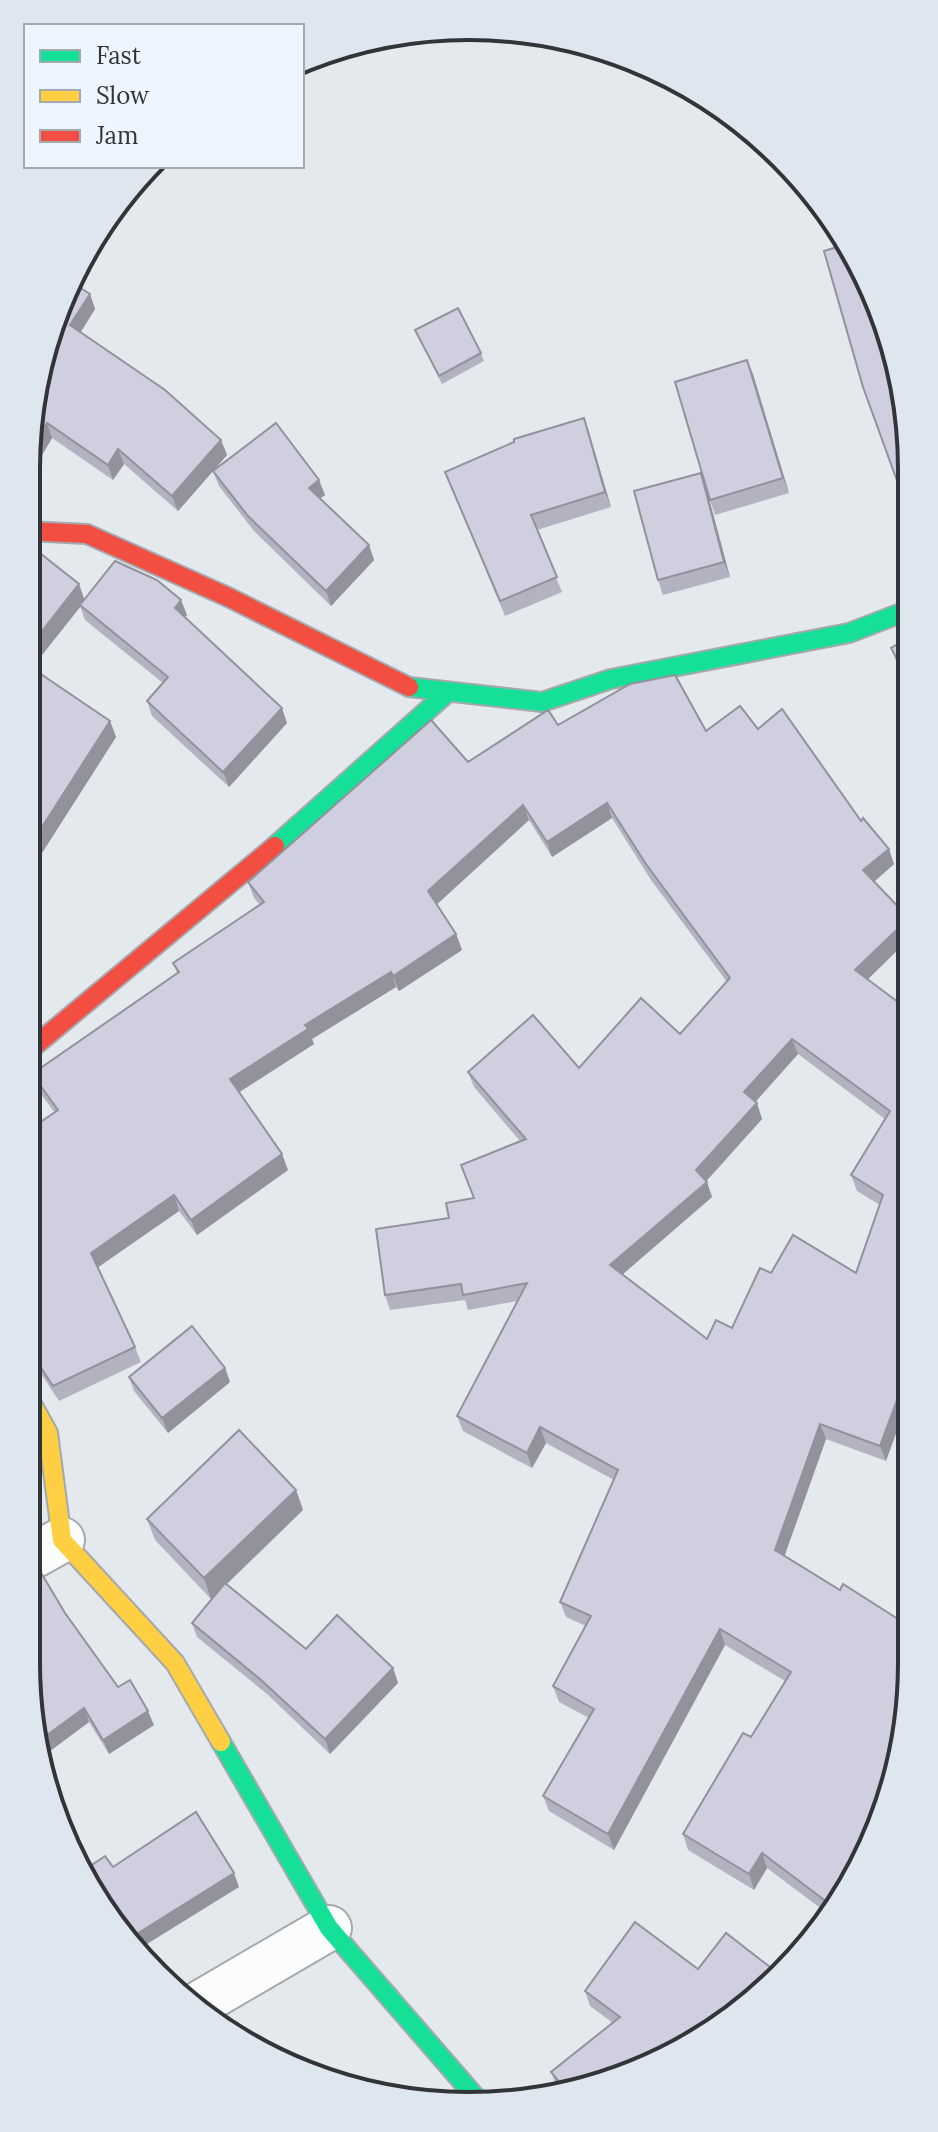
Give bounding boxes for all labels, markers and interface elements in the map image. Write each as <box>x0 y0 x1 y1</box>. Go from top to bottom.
legend <box>24 24 304 168</box>
text: Fast <box>96 40 142 71</box>
text: Slow <box>96 80 150 111</box>
text: Jam <box>95 120 138 151</box>

